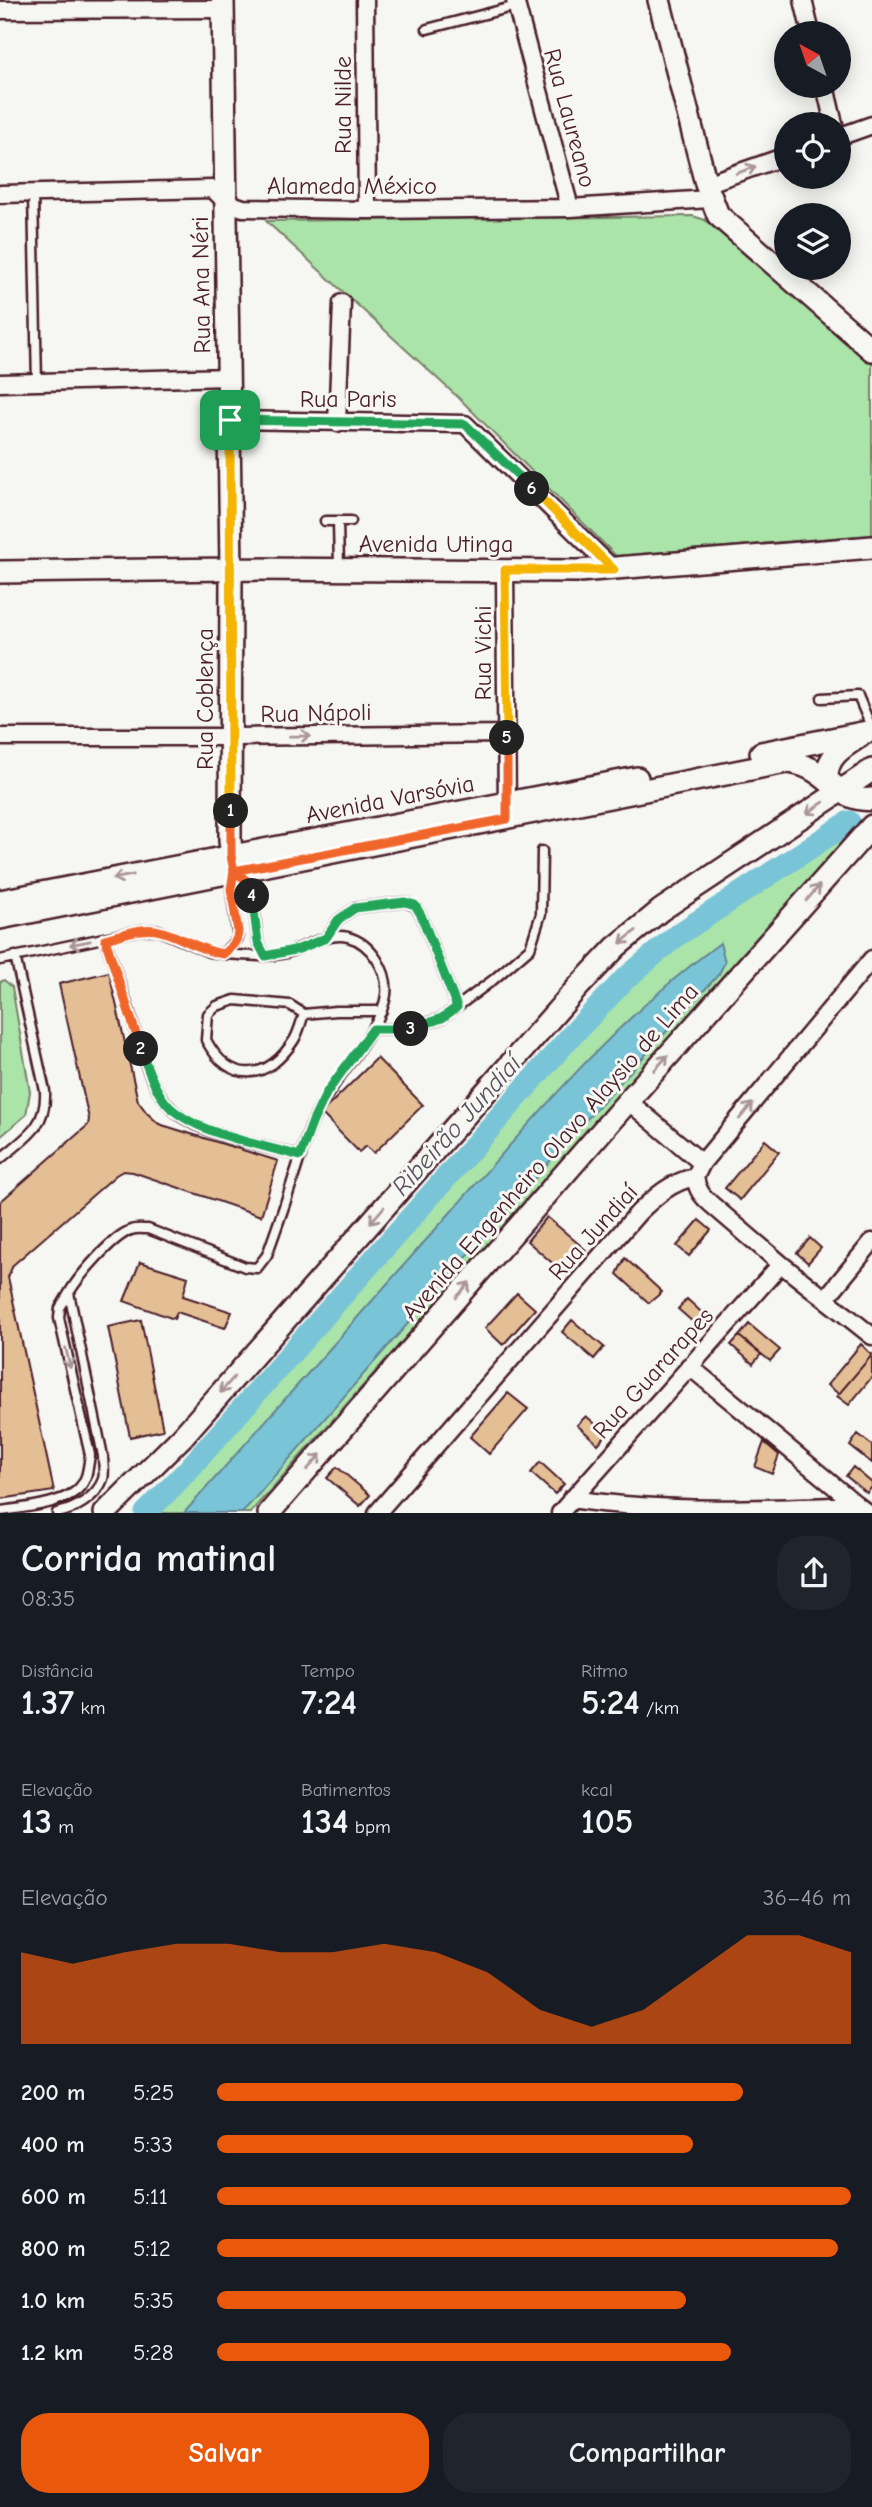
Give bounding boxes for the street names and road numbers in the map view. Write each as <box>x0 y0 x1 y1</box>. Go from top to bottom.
street label: Rua Laureano <box>538 45 602 191</box>
street label: Rua Nilde <box>329 56 357 154</box>
street label: Alameda México <box>267 172 437 200</box>
street label: Rua Ana Néri <box>186 216 216 354</box>
street label: Rua Paris <box>300 385 396 413</box>
street label: Avenida Utinga <box>359 530 513 558</box>
street label: Rua Vichi <box>469 605 497 701</box>
street label: Rua Coblença <box>191 628 219 770</box>
street label: Rua Nápoli <box>260 698 372 728</box>
street label: Avenida Varsóvia <box>303 769 477 829</box>
street label: Avenida Engenheiro Olavo Alaysio de Lima <box>396 978 704 1326</box>
street label: Rua Jundiaí <box>543 1178 644 1286</box>
street label: Rua Guararapes <box>587 1302 719 1444</box>

